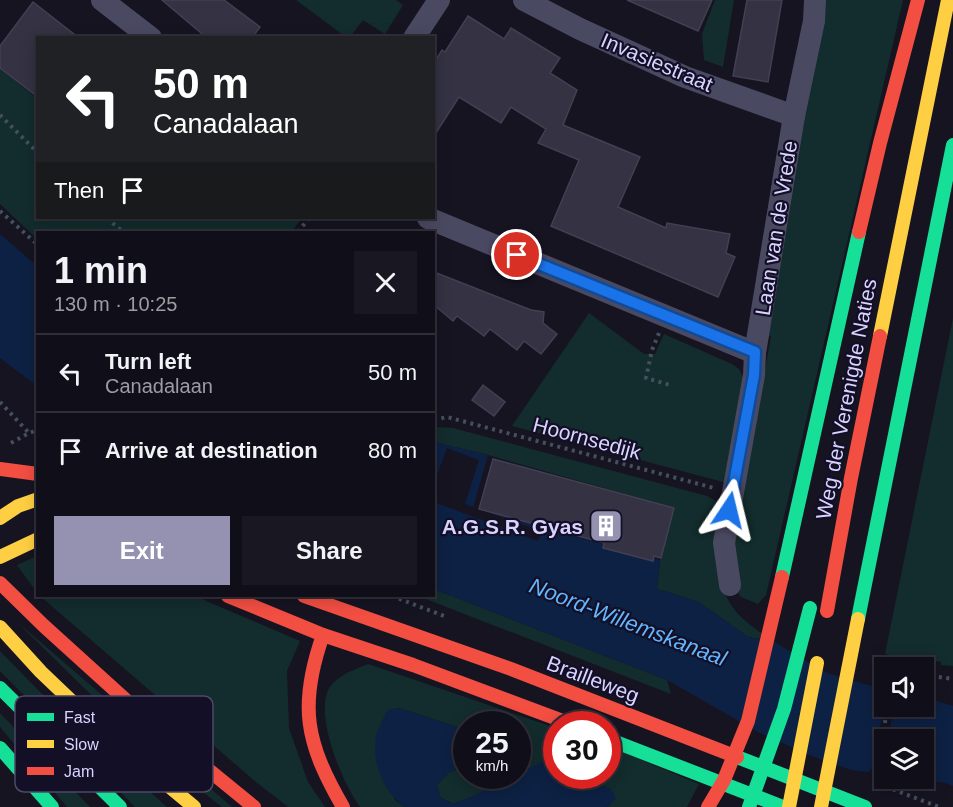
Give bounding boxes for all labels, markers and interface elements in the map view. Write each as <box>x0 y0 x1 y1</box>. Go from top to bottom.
street label: Invasiestraat <box>598 28 716 96</box>
icon: left <box>54 60 132 138</box>
text: 50 m <box>153 60 249 107</box>
text: Canadalaan <box>153 109 299 139</box>
street label: Laan van de Vrede <box>751 139 801 317</box>
icon: arrive <box>116 174 149 207</box>
text: Then <box>54 178 104 203</box>
pin <box>491 229 542 280</box>
icon: arrive <box>500 238 533 271</box>
text: 1 min <box>54 250 148 291</box>
button: close <box>354 251 417 314</box>
street label: Weg der Verenigde Naties <box>811 277 881 521</box>
text: 130 m · 10:25 <box>54 293 177 315</box>
text: Turn left <box>105 349 191 374</box>
icon: left <box>54 357 87 390</box>
text: 50 m <box>368 360 417 385</box>
text: Canadalaan <box>105 375 213 397</box>
street label: Hoornsedijk <box>530 413 644 464</box>
icon: arrive <box>54 435 87 468</box>
text: Arrive at destination <box>105 438 318 463</box>
text: 80 m <box>368 438 417 463</box>
position arrow <box>697 478 761 542</box>
building icon: A.G.S.R. Gyas <box>588 508 624 544</box>
place label: A.G.S.R. Gyas <box>442 515 583 538</box>
button: Exit <box>54 516 230 585</box>
button: Share <box>242 516 417 585</box>
water label: Noord-Willemskanaal <box>526 573 731 671</box>
street label: Brailleweg <box>544 651 642 707</box>
map controls <box>874 657 934 789</box>
button: sound <box>874 657 934 717</box>
legend <box>15 696 213 792</box>
text: Fast <box>64 709 96 726</box>
speed limit sign: 30 <box>543 711 621 789</box>
text: 25 <box>475 726 509 759</box>
button: layers <box>874 729 934 789</box>
text: Slow <box>64 736 99 753</box>
text: km/h <box>476 757 508 774</box>
text: Jam <box>64 763 94 780</box>

